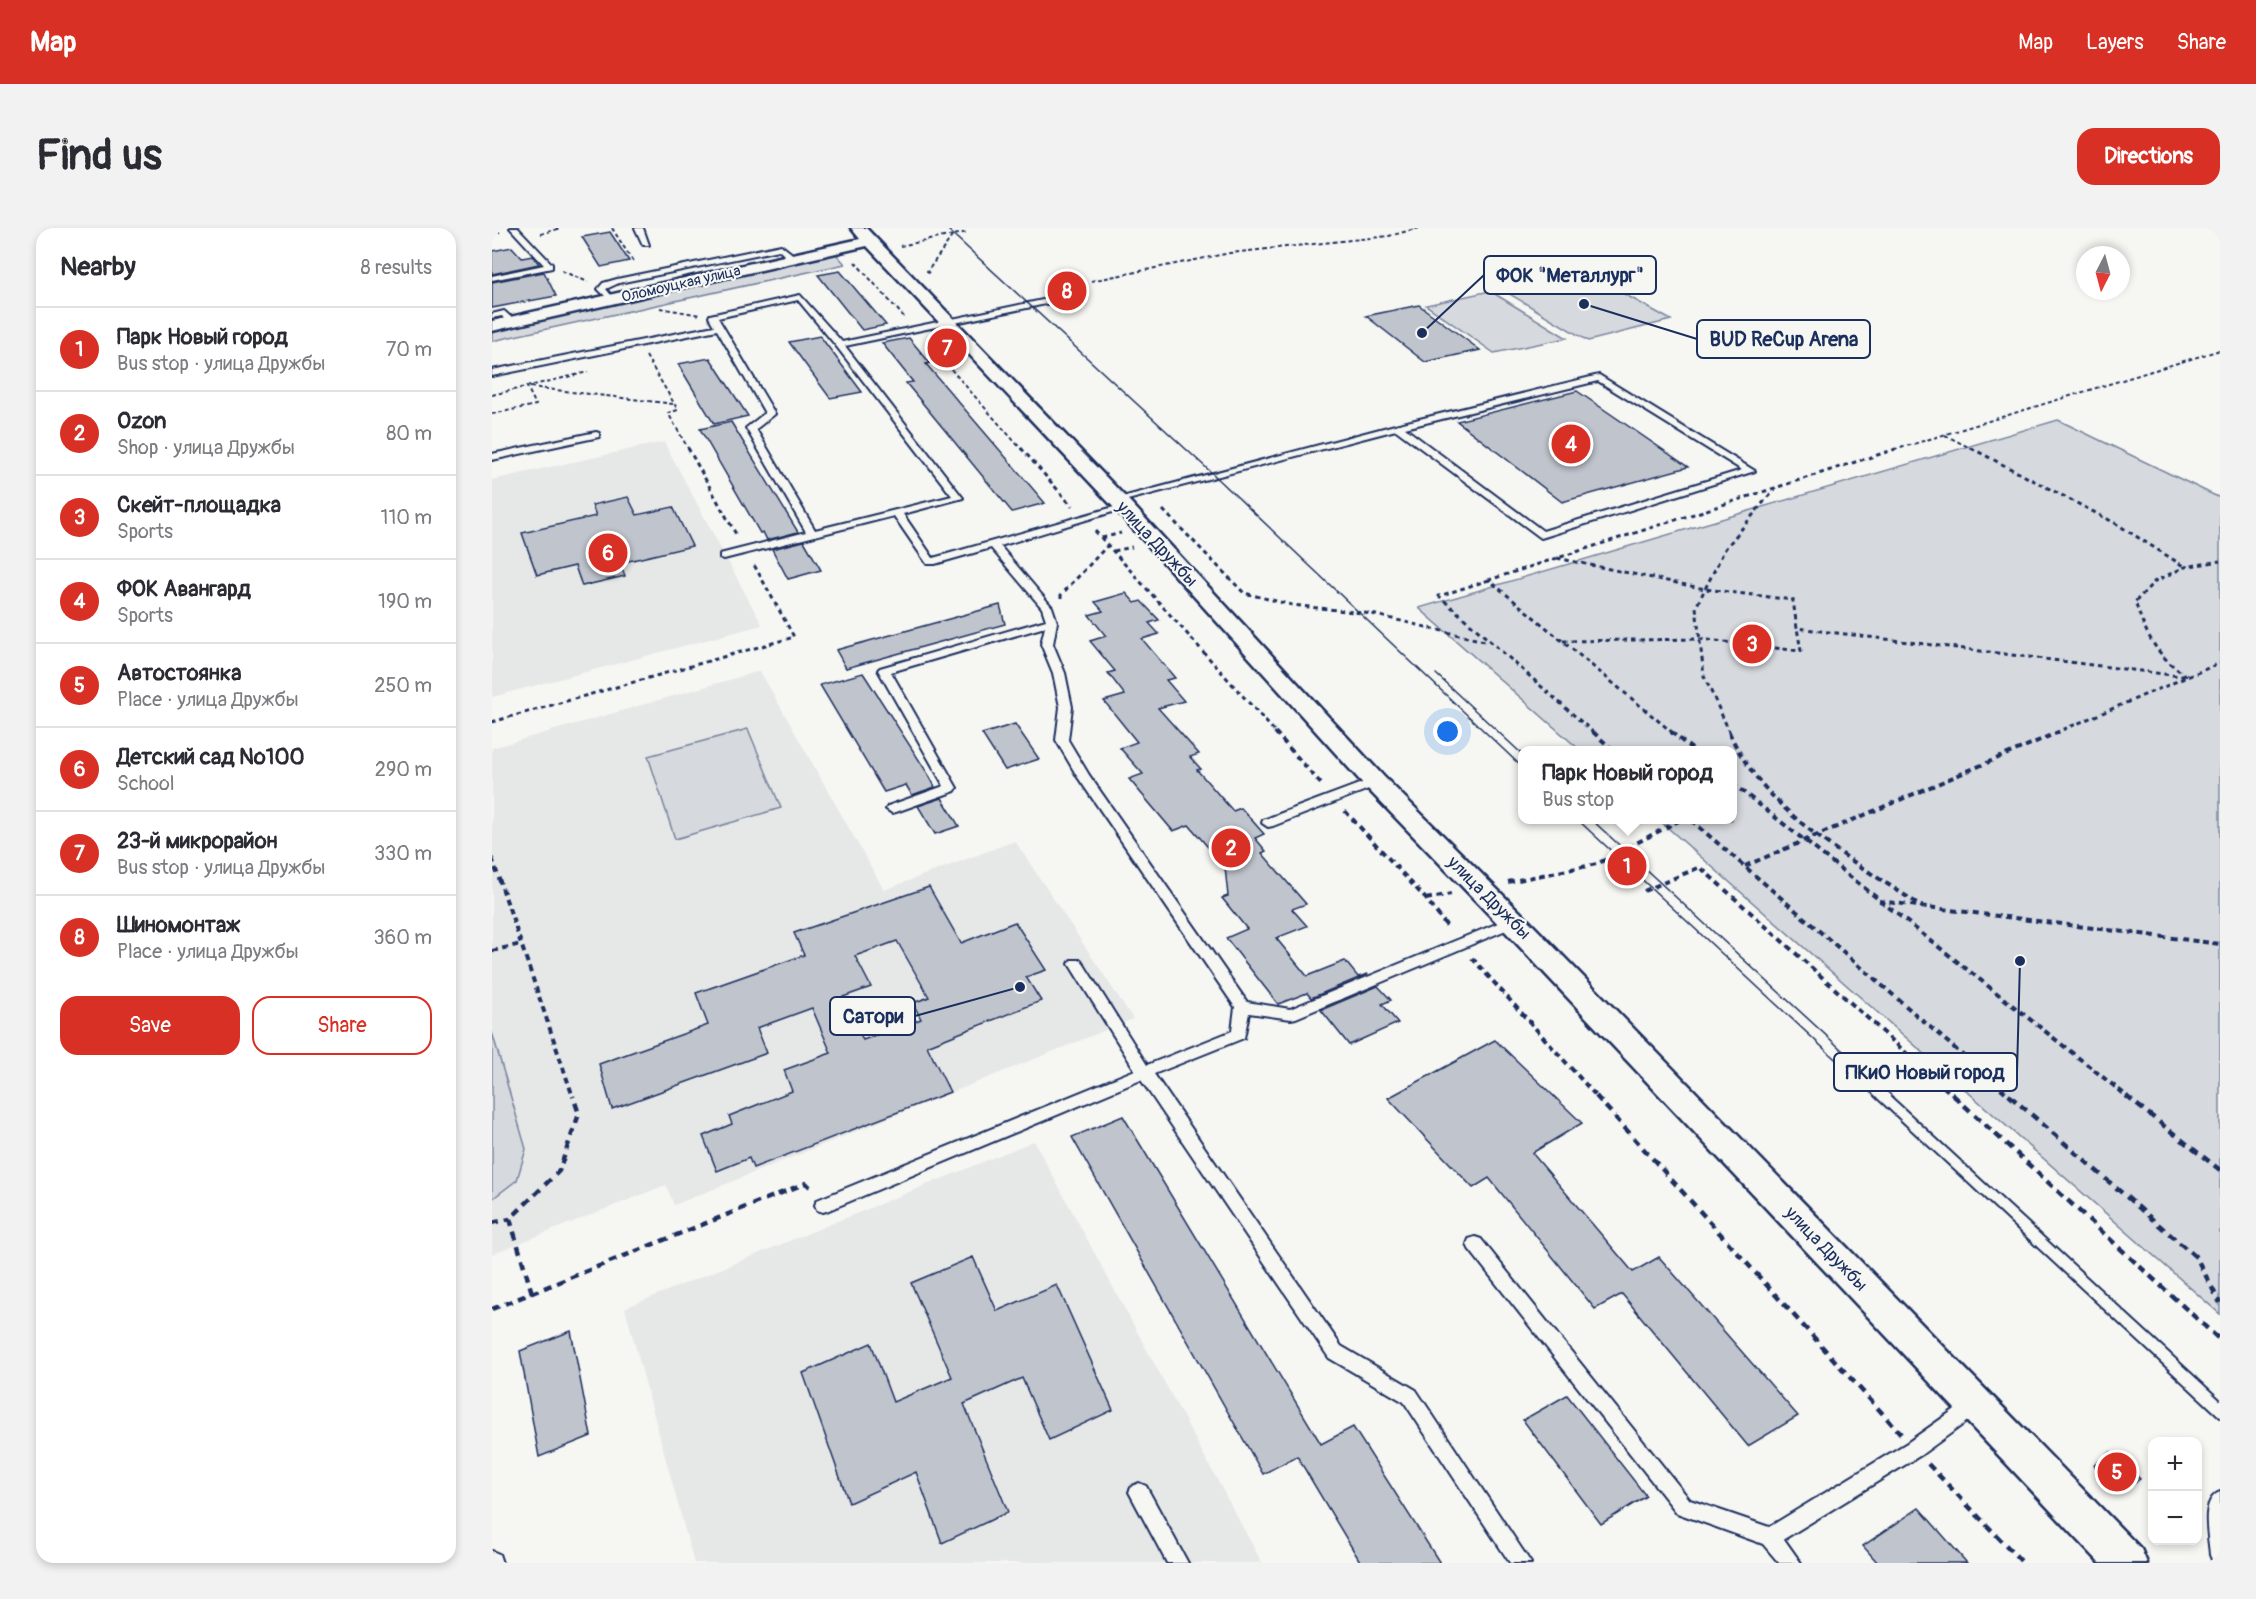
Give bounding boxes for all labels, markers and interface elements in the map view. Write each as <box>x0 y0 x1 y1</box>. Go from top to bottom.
text: Map <box>30 25 76 60</box>
text: Map <box>2018 29 2053 56</box>
text: Layers <box>2086 29 2144 56</box>
text: Share <box>2177 29 2226 56</box>
button: Directions <box>2077 128 2220 185</box>
text: Find us <box>36 130 162 182</box>
north arrow <box>2076 246 2130 300</box>
text: Nearby <box>60 251 136 283</box>
text: 8 results <box>361 255 432 280</box>
callout: ФОК "Металлург" <box>1484 256 1656 294</box>
street label: Оломоуцкая улица <box>620 261 742 307</box>
text: ФОК "Металлург" <box>1495 263 1644 288</box>
pin: 8 <box>1048 268 1086 314</box>
callout: BUD ReCup Arena <box>1697 320 1870 358</box>
text: Парк Новый город <box>117 323 288 351</box>
pin: 7 <box>928 326 966 370</box>
text: BUD ReCup Arena <box>1710 327 1858 352</box>
text: 1 <box>76 337 83 362</box>
text: 70 m <box>386 337 432 362</box>
text: Bus stop · улица Дружбы <box>117 351 325 376</box>
text: Ozon <box>117 407 166 435</box>
text: 2 <box>74 421 85 446</box>
text: 80 m <box>386 421 432 446</box>
pin: 4 <box>1552 422 1590 466</box>
text: Shop · улица Дружбы <box>117 435 295 460</box>
text: Скейт-площадка <box>117 491 281 519</box>
street label: улица Дружбы <box>1111 496 1203 592</box>
text: 3 <box>74 505 85 530</box>
text: 110 m <box>381 505 432 530</box>
text: Sports <box>117 519 173 544</box>
pin: 6 <box>588 530 628 576</box>
text: ФОК Авангард <box>117 575 251 603</box>
text: 4 <box>74 589 85 614</box>
text: 190 m <box>378 589 432 614</box>
text: Sports <box>117 603 173 628</box>
pin: 3 <box>1732 622 1772 666</box>
text: Автостоянка <box>117 659 241 687</box>
text: 5 <box>74 673 85 698</box>
text: 250 m <box>374 673 432 698</box>
text: Place · улица Дружбы <box>117 687 299 712</box>
your location <box>1433 717 1462 746</box>
text: Детский сад №100 <box>117 743 304 771</box>
popup <box>1518 746 1737 824</box>
text: 6 <box>74 757 85 782</box>
text: 290 m <box>375 757 432 782</box>
text: Парк Новый город <box>1542 759 1713 787</box>
text: School <box>117 771 174 796</box>
text: Bus stop <box>1542 787 1614 812</box>
pin: 2 <box>1212 826 1250 870</box>
text: 23-й микрорайон <box>117 827 277 855</box>
text: 7 <box>74 841 85 866</box>
text: 330 m <box>374 841 432 866</box>
pin: 1 <box>1608 844 1646 888</box>
street label: улица Дружбы <box>1442 851 1536 945</box>
text: Bus stop · улица Дружбы <box>117 855 325 880</box>
text: Шиномонтаж <box>117 911 240 939</box>
text: 8 <box>74 925 85 950</box>
text: 360 m <box>373 925 432 950</box>
text: Place · улица Дружбы <box>117 939 299 964</box>
button: Save <box>60 996 240 1055</box>
button: Share <box>252 996 432 1055</box>
callout: Сатори <box>830 997 915 1035</box>
text: Сатори <box>843 1004 903 1029</box>
callout: ПКиО Новый город <box>1834 1053 2017 1091</box>
text: ПКиО Новый город <box>1845 1060 2006 1085</box>
street label: улица Дружбы <box>1779 1201 1872 1296</box>
map controls <box>2148 1437 2202 1545</box>
button: + <box>2148 1437 2202 1491</box>
pin: 5 <box>2098 1450 2136 1494</box>
button: − <box>2148 1491 2202 1545</box>

